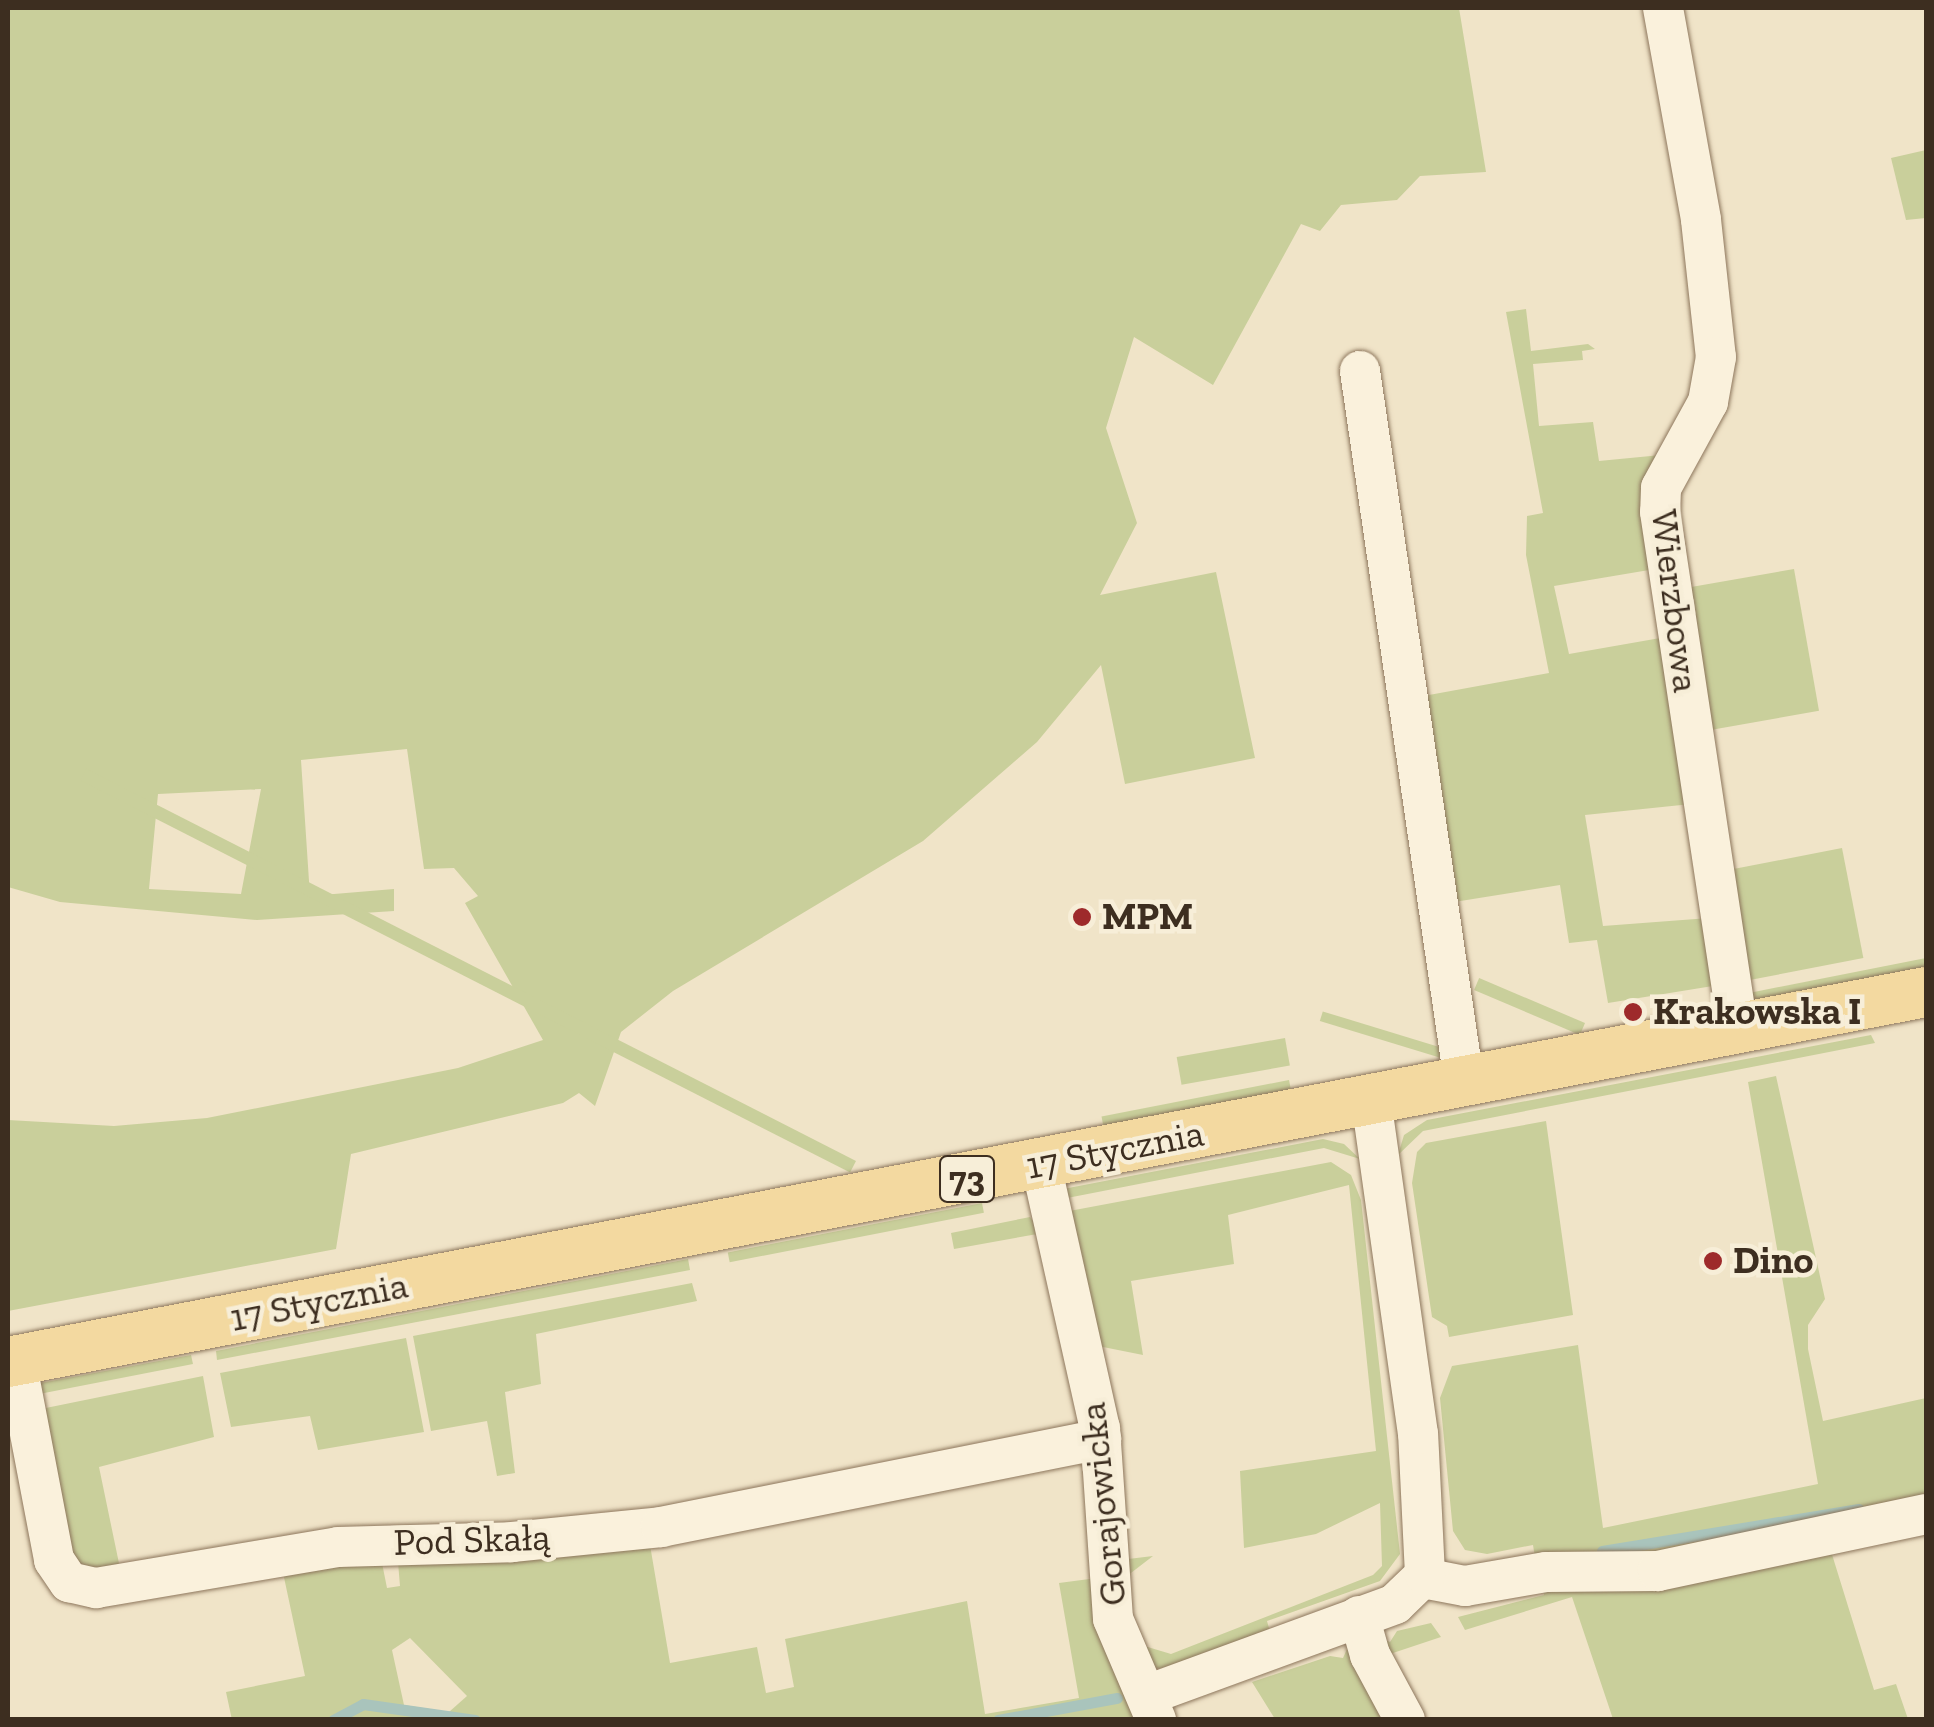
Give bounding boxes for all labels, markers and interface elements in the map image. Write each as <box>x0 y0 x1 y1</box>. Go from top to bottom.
street label: Wierzbowa <box>1641 507 1709 695</box>
place label: MPM <box>1102 894 1193 940</box>
marker: MPM <box>1071 906 1093 928</box>
place label: Krakowska I <box>1653 989 1861 1035</box>
marker: Krakowska I <box>1622 1001 1644 1023</box>
street label: 17 Stycznia <box>1022 1110 1208 1190</box>
road number: 73 <box>937 1149 997 1209</box>
place label: Dino <box>1733 1238 1813 1284</box>
marker: Dino <box>1702 1250 1724 1272</box>
street label: 17 Stycznia <box>226 1262 412 1342</box>
street label: Gorajowicka <box>1070 1400 1136 1608</box>
street label: Pod Skałą <box>393 1514 551 1566</box>

